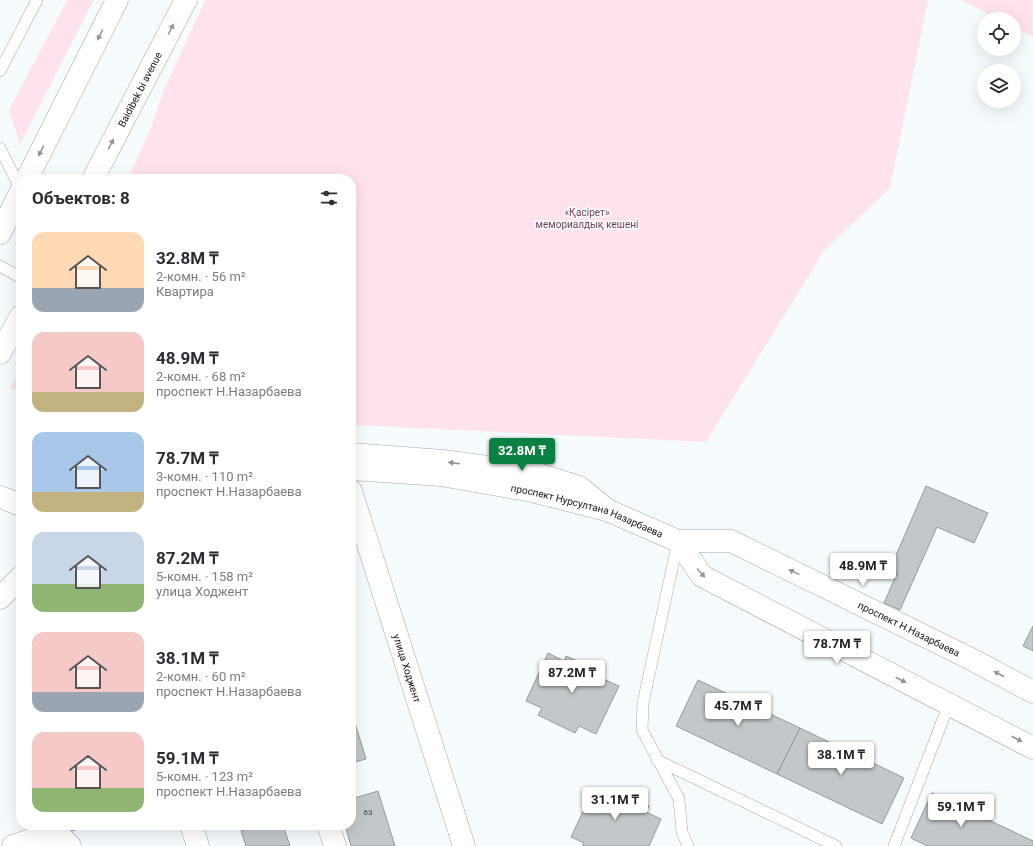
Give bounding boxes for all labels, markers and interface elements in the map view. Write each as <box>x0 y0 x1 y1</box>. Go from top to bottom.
map controls <box>977 12 1021 108</box>
button: locate <box>977 12 1021 56</box>
one-way arrow <box>168 23 174 34</box>
one-way arrow <box>96 29 103 41</box>
street label: Baidibek bi avenue <box>116 50 164 129</box>
button: layers <box>977 64 1021 108</box>
one-way arrow <box>108 139 115 150</box>
one-way arrow <box>38 145 44 157</box>
icon: filters <box>318 187 340 209</box>
text: Объектов: 8 <box>32 188 130 208</box>
park label: «Қасірет» мемориалдық кешені <box>536 207 638 230</box>
icon: home <box>64 248 112 296</box>
text: 32.8M ₸ <box>156 248 219 268</box>
text: 2-комн. · 56 m² <box>156 269 246 284</box>
text: Квартира <box>156 284 214 299</box>
icon: home <box>64 348 112 396</box>
text: 48.9M ₸ <box>156 348 219 368</box>
text: 2-комн. · 68 m² <box>156 369 246 384</box>
text: проспект Н.Назарбаева <box>156 384 302 399</box>
pin: 32.8M ₸ <box>485 438 559 472</box>
text: 32.8M ₸ <box>498 443 546 458</box>
icon: home <box>64 448 112 496</box>
text: 78.7M ₸ <box>156 448 219 468</box>
one-way arrow <box>448 459 460 466</box>
text: 3-комн. · 110 m² <box>156 469 253 484</box>
street label: проспект Нурсултана Назарбаева <box>510 482 665 540</box>
text: проспект Н.Назарбаева <box>156 484 302 499</box>
icon: home <box>64 548 112 596</box>
text: 87.2M ₸ <box>156 548 219 568</box>
pin: 48.9M ₸ <box>826 553 900 587</box>
text: 48.9M ₸ <box>839 558 887 573</box>
one-way arrow <box>696 568 705 578</box>
text: 5-комн. · 158 m² <box>156 569 253 584</box>
one-way arrow <box>789 569 800 576</box>
text: улица Ходжент <box>156 584 248 599</box>
street label: проспект Н.Назарбаева <box>856 599 962 659</box>
pin: 78.7M ₸ <box>800 631 874 665</box>
street label: улица Ходжент <box>391 633 423 704</box>
text: 78.7M ₸ <box>813 636 861 651</box>
icon: home <box>64 648 112 696</box>
text: 38.1M ₸ <box>156 648 219 668</box>
pin: 87.2M ₸ <box>535 660 609 694</box>
text: 87.2M ₸ <box>548 665 596 680</box>
text: 2-комн. · 60 m² <box>156 669 246 684</box>
one-way arrow <box>993 671 1004 677</box>
one-way arrow <box>896 676 907 683</box>
text: проспект Н.Назарбаева <box>156 684 302 699</box>
pin: 45.7M ₸ <box>701 693 775 727</box>
text: 45.7M ₸ <box>714 698 762 713</box>
one-way arrow <box>1011 736 1023 743</box>
pin: 38.1M ₸ <box>804 742 878 776</box>
text: 38.1M ₸ <box>817 747 865 762</box>
icon: home <box>64 748 112 796</box>
text: 59.1M ₸ <box>156 748 219 768</box>
text: 5-комн. · 123 m² <box>156 769 253 784</box>
text: проспект Н.Назарбаева <box>156 784 302 799</box>
pin: 31.1M ₸ <box>578 787 652 821</box>
text: 31.1M ₸ <box>591 792 639 807</box>
pin: 59.1M ₸ <box>924 794 998 828</box>
text: 59.1M ₸ <box>937 799 985 814</box>
house number: 63 <box>364 808 373 817</box>

